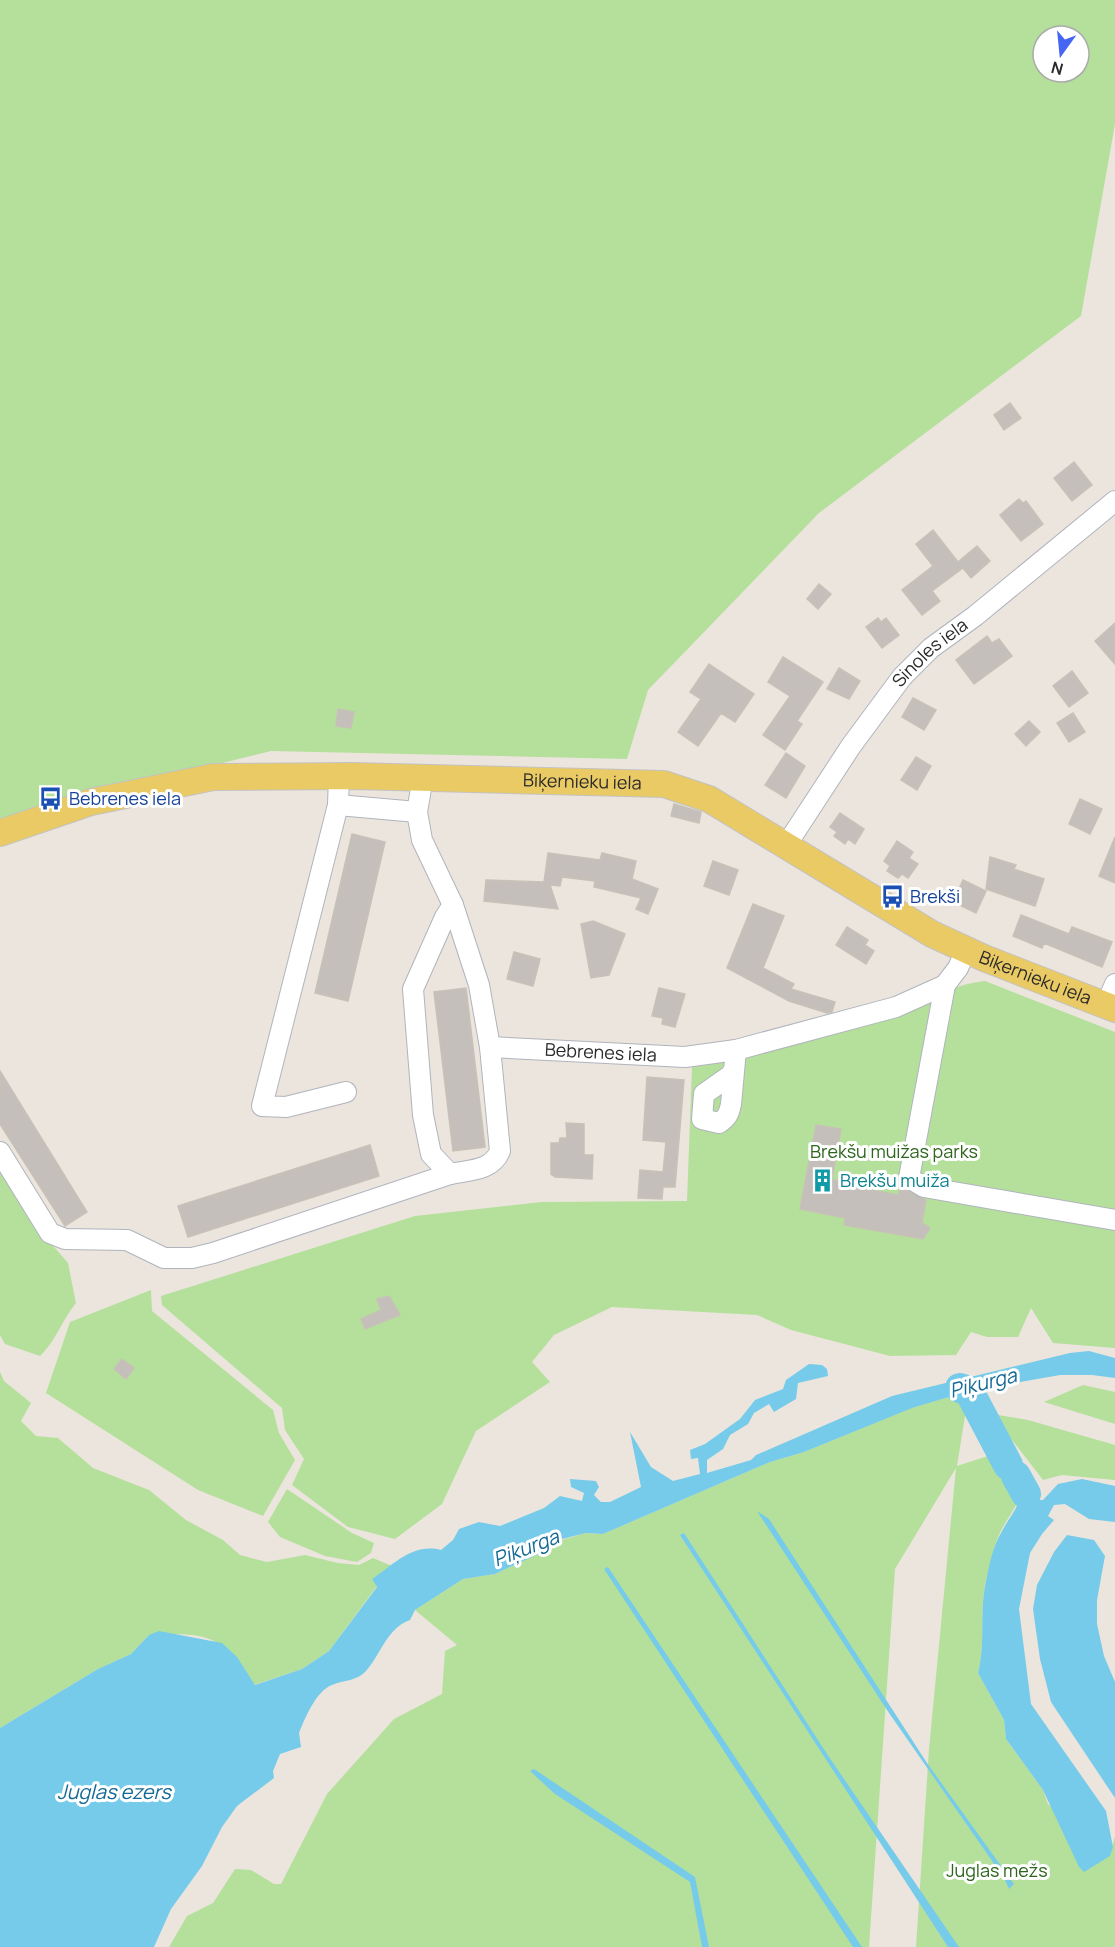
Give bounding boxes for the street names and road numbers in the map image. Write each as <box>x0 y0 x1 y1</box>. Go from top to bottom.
street label: Sinoles iela <box>886 612 972 691</box>
street label: Biķernieku iela <box>523 767 642 794</box>
street label: Biķernieku iela <box>976 944 1095 1010</box>
street label: Bebrenes iela <box>544 1037 657 1067</box>

